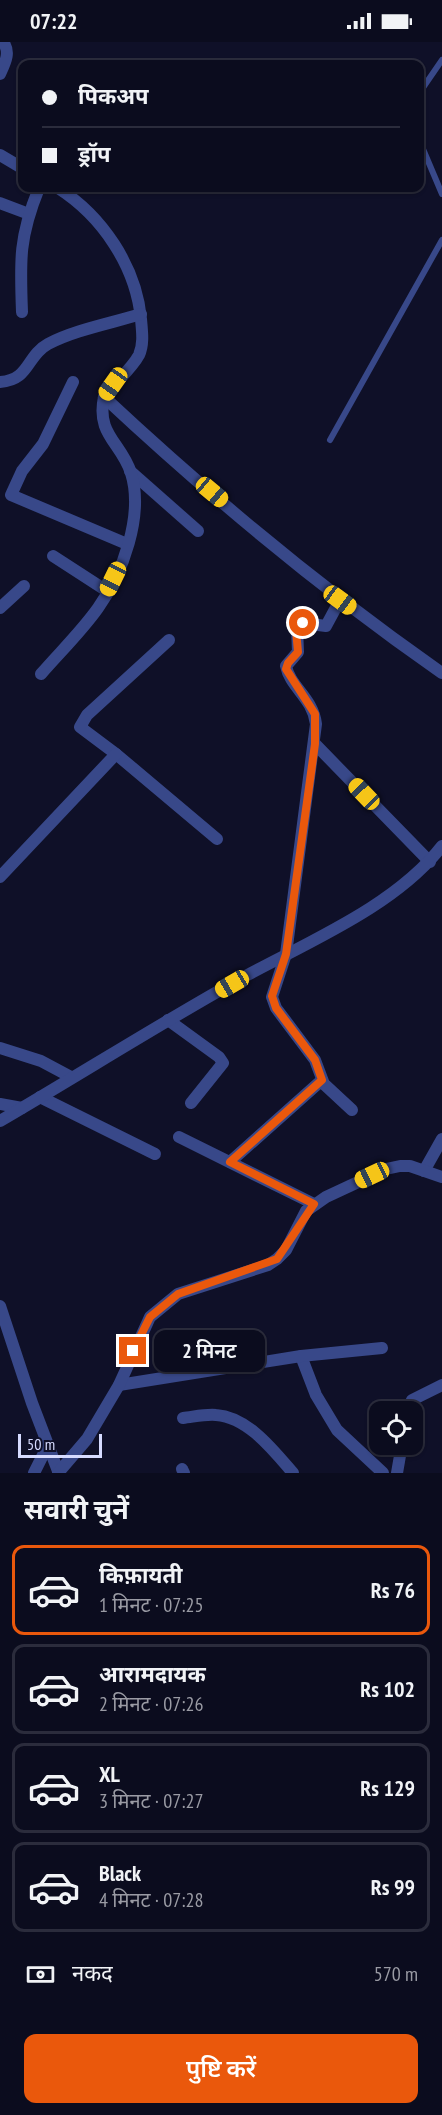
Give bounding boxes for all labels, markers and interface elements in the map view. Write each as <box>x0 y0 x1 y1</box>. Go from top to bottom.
text: 07:22 <box>30 7 78 35</box>
text: पिकअप <box>78 82 149 110</box>
text: ड्रॉप <box>78 140 111 168</box>
car <box>95 364 131 404</box>
car <box>192 474 232 510</box>
car <box>97 559 129 599</box>
car <box>320 582 360 618</box>
route start <box>289 609 316 636</box>
car <box>345 775 383 813</box>
car <box>212 967 252 1001</box>
car <box>352 1159 392 1191</box>
callout: 2 मिनट <box>154 1330 265 1372</box>
route end <box>119 1337 146 1364</box>
text: 2 मिनट <box>182 1338 237 1364</box>
map controls <box>369 1401 423 1455</box>
button: locate <box>369 1401 423 1455</box>
scale bar <box>18 1431 102 1458</box>
text: 50 m <box>27 1434 55 1454</box>
text: सवारी चुनें <box>24 1492 129 1526</box>
text: किफ़ायती <box>99 1561 183 1589</box>
icon: car <box>27 1563 81 1617</box>
text: Rs 76 <box>371 1576 415 1604</box>
text: 1 मिनट · 07:25 <box>99 1592 203 1618</box>
text: आरामदायक <box>99 1660 206 1688</box>
icon: car <box>27 1662 81 1716</box>
text: Rs 102 <box>360 1675 415 1703</box>
text: 2 मिनट · 07:26 <box>99 1691 203 1717</box>
text: XL <box>99 1760 120 1788</box>
icon: car <box>27 1761 81 1815</box>
text: Rs 129 <box>360 1774 415 1802</box>
text: 3 मिनट · 07:27 <box>99 1788 203 1814</box>
text: Black <box>99 1859 141 1887</box>
icon: car <box>27 1860 81 1914</box>
text: Rs 99 <box>371 1873 415 1901</box>
text: 4 मिनट · 07:28 <box>99 1887 203 1913</box>
icon: cash <box>24 1958 57 1991</box>
text: नकद <box>72 1959 113 1987</box>
text: 570 m <box>374 1961 418 1987</box>
button: पुष्टि करें <box>24 2034 418 2103</box>

